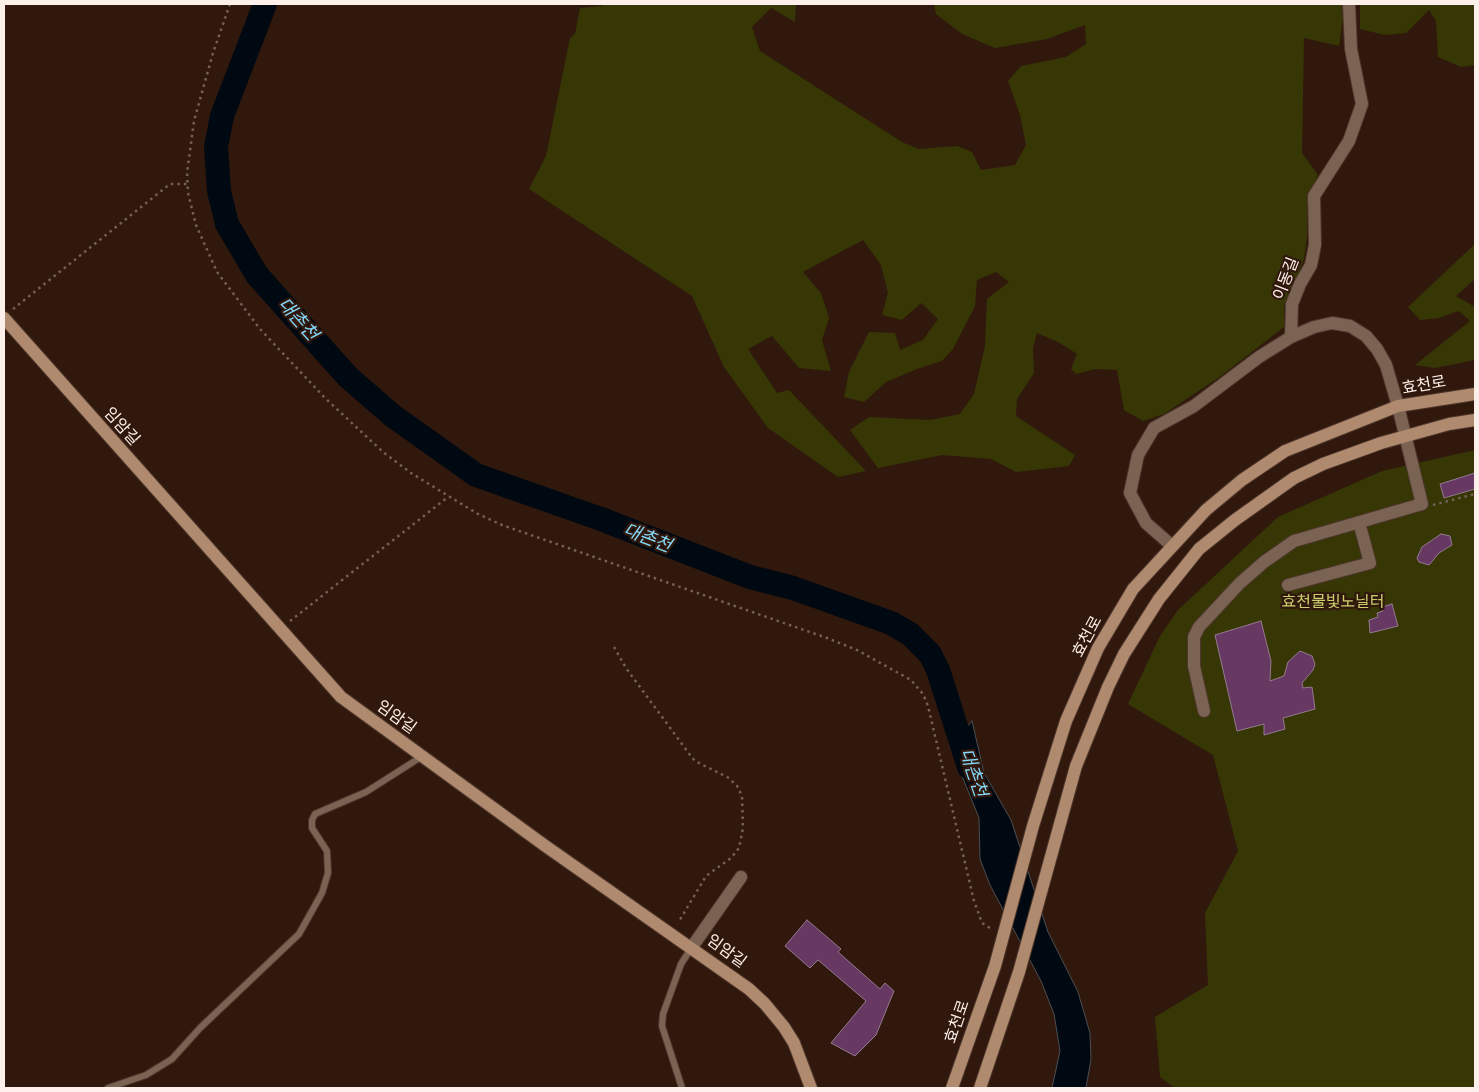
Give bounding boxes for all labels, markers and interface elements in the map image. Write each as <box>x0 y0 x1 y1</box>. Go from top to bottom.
street label: 이동길 <box>1270 255 1304 303</box>
water label: 대촌천 <box>272 294 322 346</box>
street label: 효천로 <box>1401 373 1447 399</box>
street label: 임암길 <box>99 404 143 450</box>
water label: 대촌천 <box>620 520 674 558</box>
park label: 효천물빛노닐터 <box>1281 593 1385 613</box>
street label: 효천로 <box>1069 613 1107 661</box>
street label: 임암길 <box>372 697 420 739</box>
water label: 대촌천 <box>954 746 990 800</box>
street label: 임암길 <box>702 931 750 973</box>
street label: 효천로 <box>942 998 974 1046</box>

